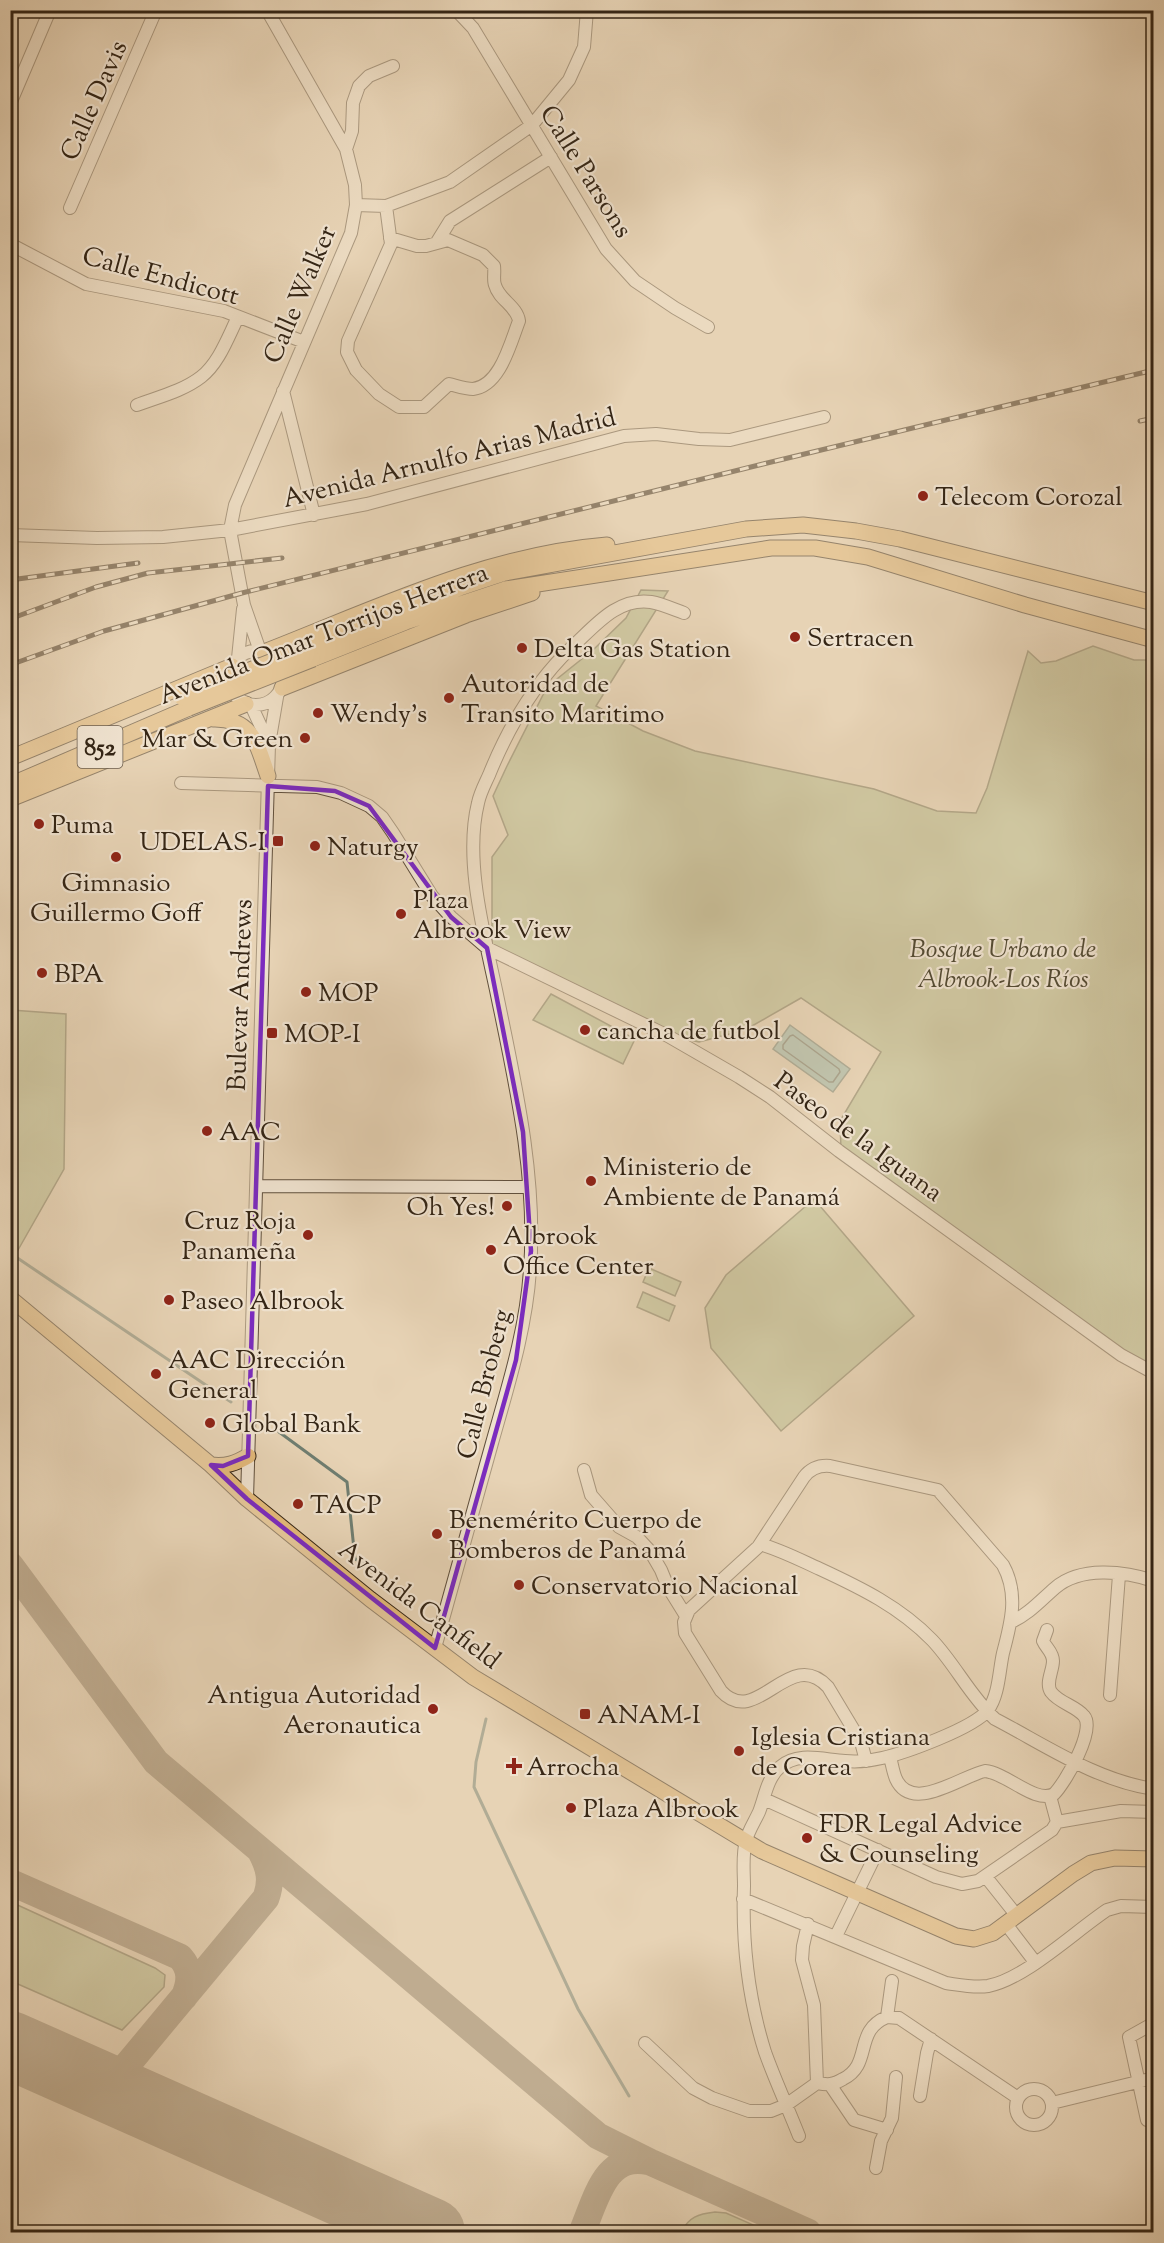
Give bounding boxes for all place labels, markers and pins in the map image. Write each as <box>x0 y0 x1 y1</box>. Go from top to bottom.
place label: Telecom Corozal <box>935 480 1123 517</box>
marker: Telecom Corozal <box>916 489 930 503</box>
place label: Sertracen <box>807 621 914 658</box>
marker: Sertracen <box>788 630 802 644</box>
place label: Delta Gas Station <box>534 632 731 669</box>
marker: Delta Gas Station <box>515 641 529 655</box>
place label: Autoridad de Transito Maritimo <box>461 667 664 734</box>
marker: Autoridad de Transito Maritimo <box>442 691 456 705</box>
place label: Wendy's <box>330 697 427 734</box>
marker: Wendy's <box>311 706 325 720</box>
place label: Mar & Green <box>141 722 293 759</box>
marker: Mar & Green <box>298 731 312 745</box>
place label: Puma <box>51 808 114 845</box>
marker: Puma <box>32 817 46 831</box>
place label: UDELAS-I <box>139 825 266 862</box>
place label: Naturgy <box>327 830 419 867</box>
marker: UDELAS-I <box>271 834 285 848</box>
marker: Naturgy <box>308 839 322 853</box>
marker: Gimnasio Guillermo Goff <box>109 850 123 864</box>
place label: Gimnasio Guillermo Goff <box>30 866 203 933</box>
place label: Plaza Albrook View <box>413 883 571 950</box>
marker: Plaza Albrook View <box>394 907 408 921</box>
place label: BPA <box>54 957 104 994</box>
marker: BPA <box>35 966 49 980</box>
place label: MOP <box>318 976 378 1013</box>
marker: MOP <box>299 985 313 999</box>
place label: cancha de futbol <box>597 1014 780 1051</box>
place label: MOP-I <box>284 1017 361 1054</box>
marker: cancha de futbol <box>578 1023 592 1037</box>
marker: MOP-I <box>265 1026 279 1040</box>
place label: AAC <box>219 1115 281 1152</box>
marker: AAC <box>200 1124 214 1138</box>
place label: Ministerio de Ambiente de Panamá <box>603 1150 840 1217</box>
marker: Ministerio de Ambiente de Panamá <box>584 1174 598 1188</box>
place label: Oh Yes! <box>407 1190 495 1227</box>
marker: Oh Yes! <box>500 1199 514 1213</box>
place label: Cruz Roja Panameña <box>182 1204 296 1271</box>
place label: Albrook Office Center <box>503 1219 654 1286</box>
marker: Cruz Roja Panameña <box>301 1228 315 1242</box>
marker: Albrook Office Center <box>484 1243 498 1257</box>
place label: Paseo Albrook <box>181 1284 344 1321</box>
marker: Paseo Albrook <box>162 1293 176 1307</box>
place label: AAC Dirección General <box>168 1343 346 1410</box>
marker: AAC Dirección General <box>149 1367 163 1381</box>
place label: Global Bank <box>222 1407 361 1444</box>
marker: Global Bank <box>203 1416 217 1430</box>
place label: TACP <box>310 1488 381 1525</box>
marker: TACP <box>291 1497 305 1511</box>
place label: Benemérito Cuerpo de Bomberos de Panamá <box>449 1503 702 1570</box>
marker: Benemérito Cuerpo de Bomberos de Panamá <box>430 1527 444 1541</box>
place label: Conservatorio Nacional <box>531 1569 798 1606</box>
marker: Conservatorio Nacional <box>512 1578 526 1592</box>
place label: Antigua Autoridad Aeronautica <box>207 1678 421 1745</box>
place label: ANAM-I <box>597 1698 701 1735</box>
marker: Antigua Autoridad Aeronautica <box>426 1702 440 1716</box>
marker: ANAM-I <box>578 1707 592 1721</box>
place label: Iglesia Cristiana de Corea <box>751 1720 930 1787</box>
marker: Iglesia Cristiana de Corea <box>732 1744 746 1758</box>
place label: Arrocha <box>526 1750 619 1787</box>
marker: Arrocha <box>507 1759 521 1773</box>
place label: Plaza Albrook <box>583 1792 739 1829</box>
marker: Plaza Albrook <box>564 1801 578 1815</box>
place label: FDR Legal Advice & Counseling <box>819 1807 1022 1874</box>
marker: FDR Legal Advice & Counseling <box>800 1831 814 1845</box>

